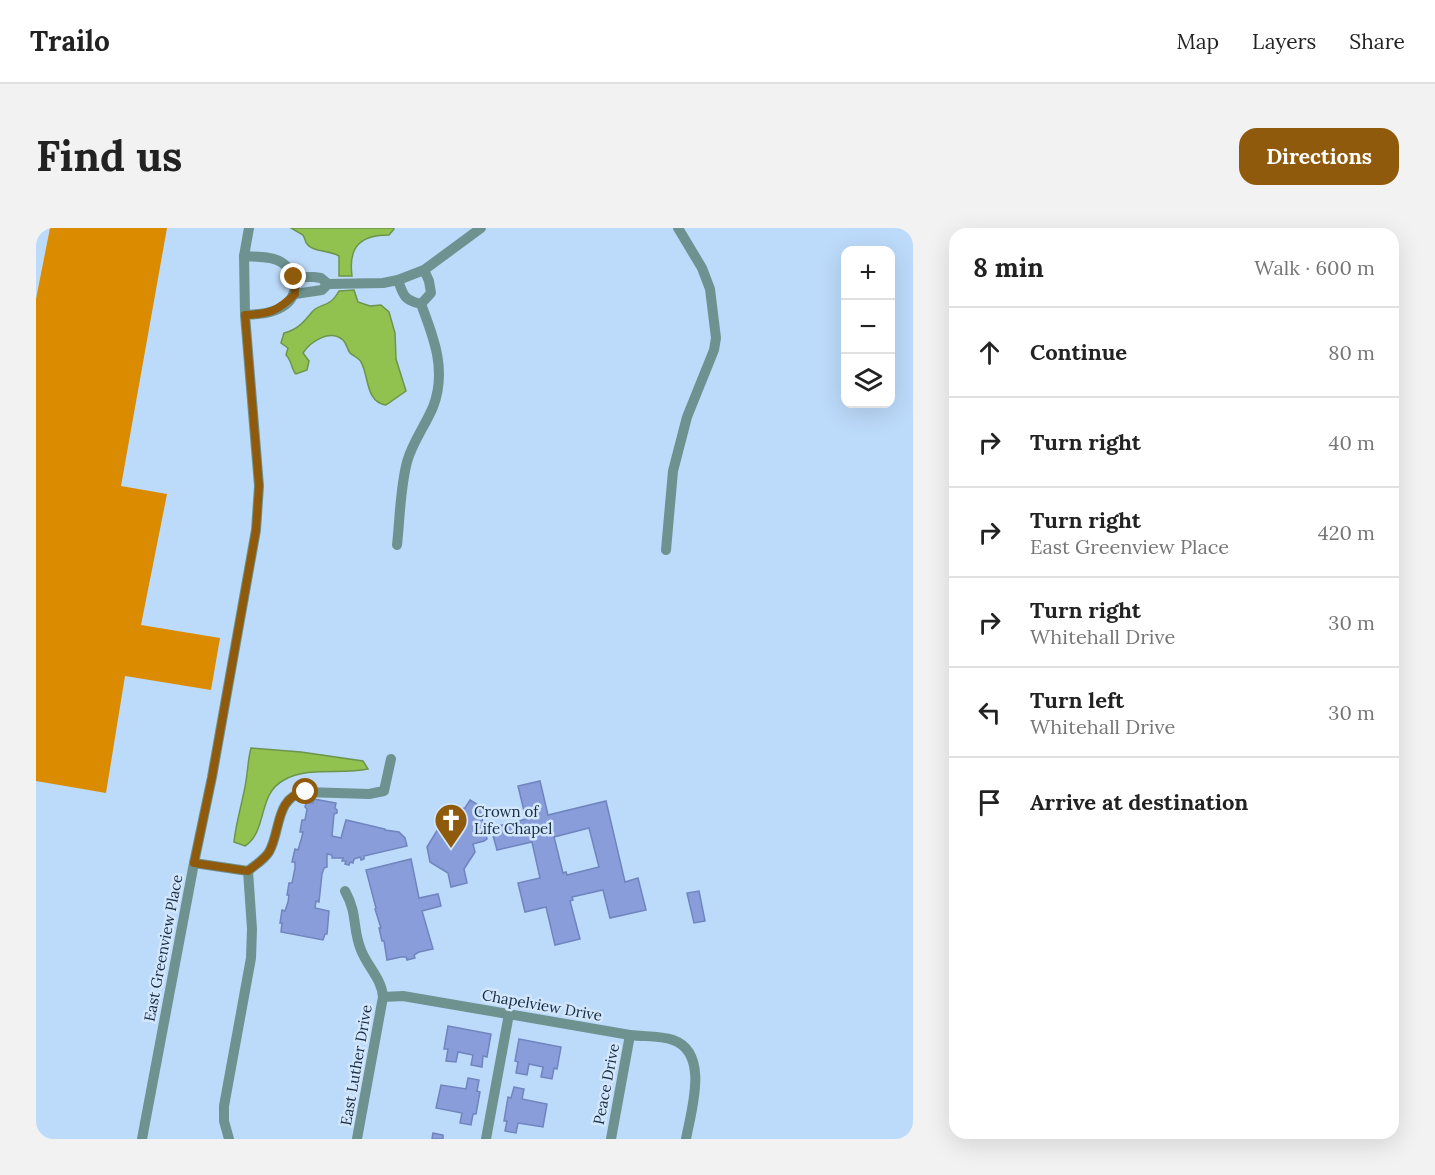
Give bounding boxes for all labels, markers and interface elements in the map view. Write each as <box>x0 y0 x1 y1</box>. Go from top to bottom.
text: Trailo <box>30 23 110 59</box>
text: Map <box>1176 28 1219 55</box>
text: Layers <box>1252 28 1316 55</box>
text: Share <box>1349 28 1405 55</box>
button: Directions <box>1239 128 1399 185</box>
text: Find us <box>36 129 182 183</box>
map controls <box>841 246 895 408</box>
button: + <box>841 246 895 300</box>
text: 8 min <box>973 251 1044 284</box>
text: Walk · 600 m <box>1254 255 1375 280</box>
route end <box>280 263 306 289</box>
button: − <box>841 300 895 354</box>
icon: ahead <box>973 336 1006 369</box>
text: Continue <box>1030 338 1127 366</box>
text: 80 m <box>1328 340 1375 365</box>
button: layers <box>841 354 895 408</box>
icon: right <box>973 426 1006 459</box>
text: Turn right <box>1030 428 1141 456</box>
text: 40 m <box>1329 430 1375 455</box>
text: Turn right <box>1030 506 1141 534</box>
icon: right <box>973 516 1006 549</box>
text: 420 m <box>1318 520 1375 545</box>
text: East Greenview Place <box>1030 534 1229 559</box>
text: Turn right <box>1030 596 1141 624</box>
icon: right <box>973 606 1006 639</box>
text: 30 m <box>1328 610 1375 635</box>
text: Whitehall Drive <box>1030 624 1175 649</box>
text: Turn left <box>1030 686 1124 714</box>
icon: left <box>973 696 1006 729</box>
text: 30 m <box>1328 700 1375 725</box>
text: Whitehall Drive <box>1030 714 1175 739</box>
route start <box>292 778 318 804</box>
icon: arrive <box>973 786 1006 819</box>
text: Arrive at destination <box>1030 788 1248 816</box>
church icon: Crown of Life Chapel <box>433 802 469 849</box>
place label: Crown of Life Chapel <box>474 802 552 838</box>
street label: East Greenview Place <box>139 873 187 1023</box>
street label: Chapelview Drive <box>480 985 604 1025</box>
street label: East Luther Drive <box>336 1003 376 1127</box>
street label: Peace Drive <box>589 1042 623 1126</box>

